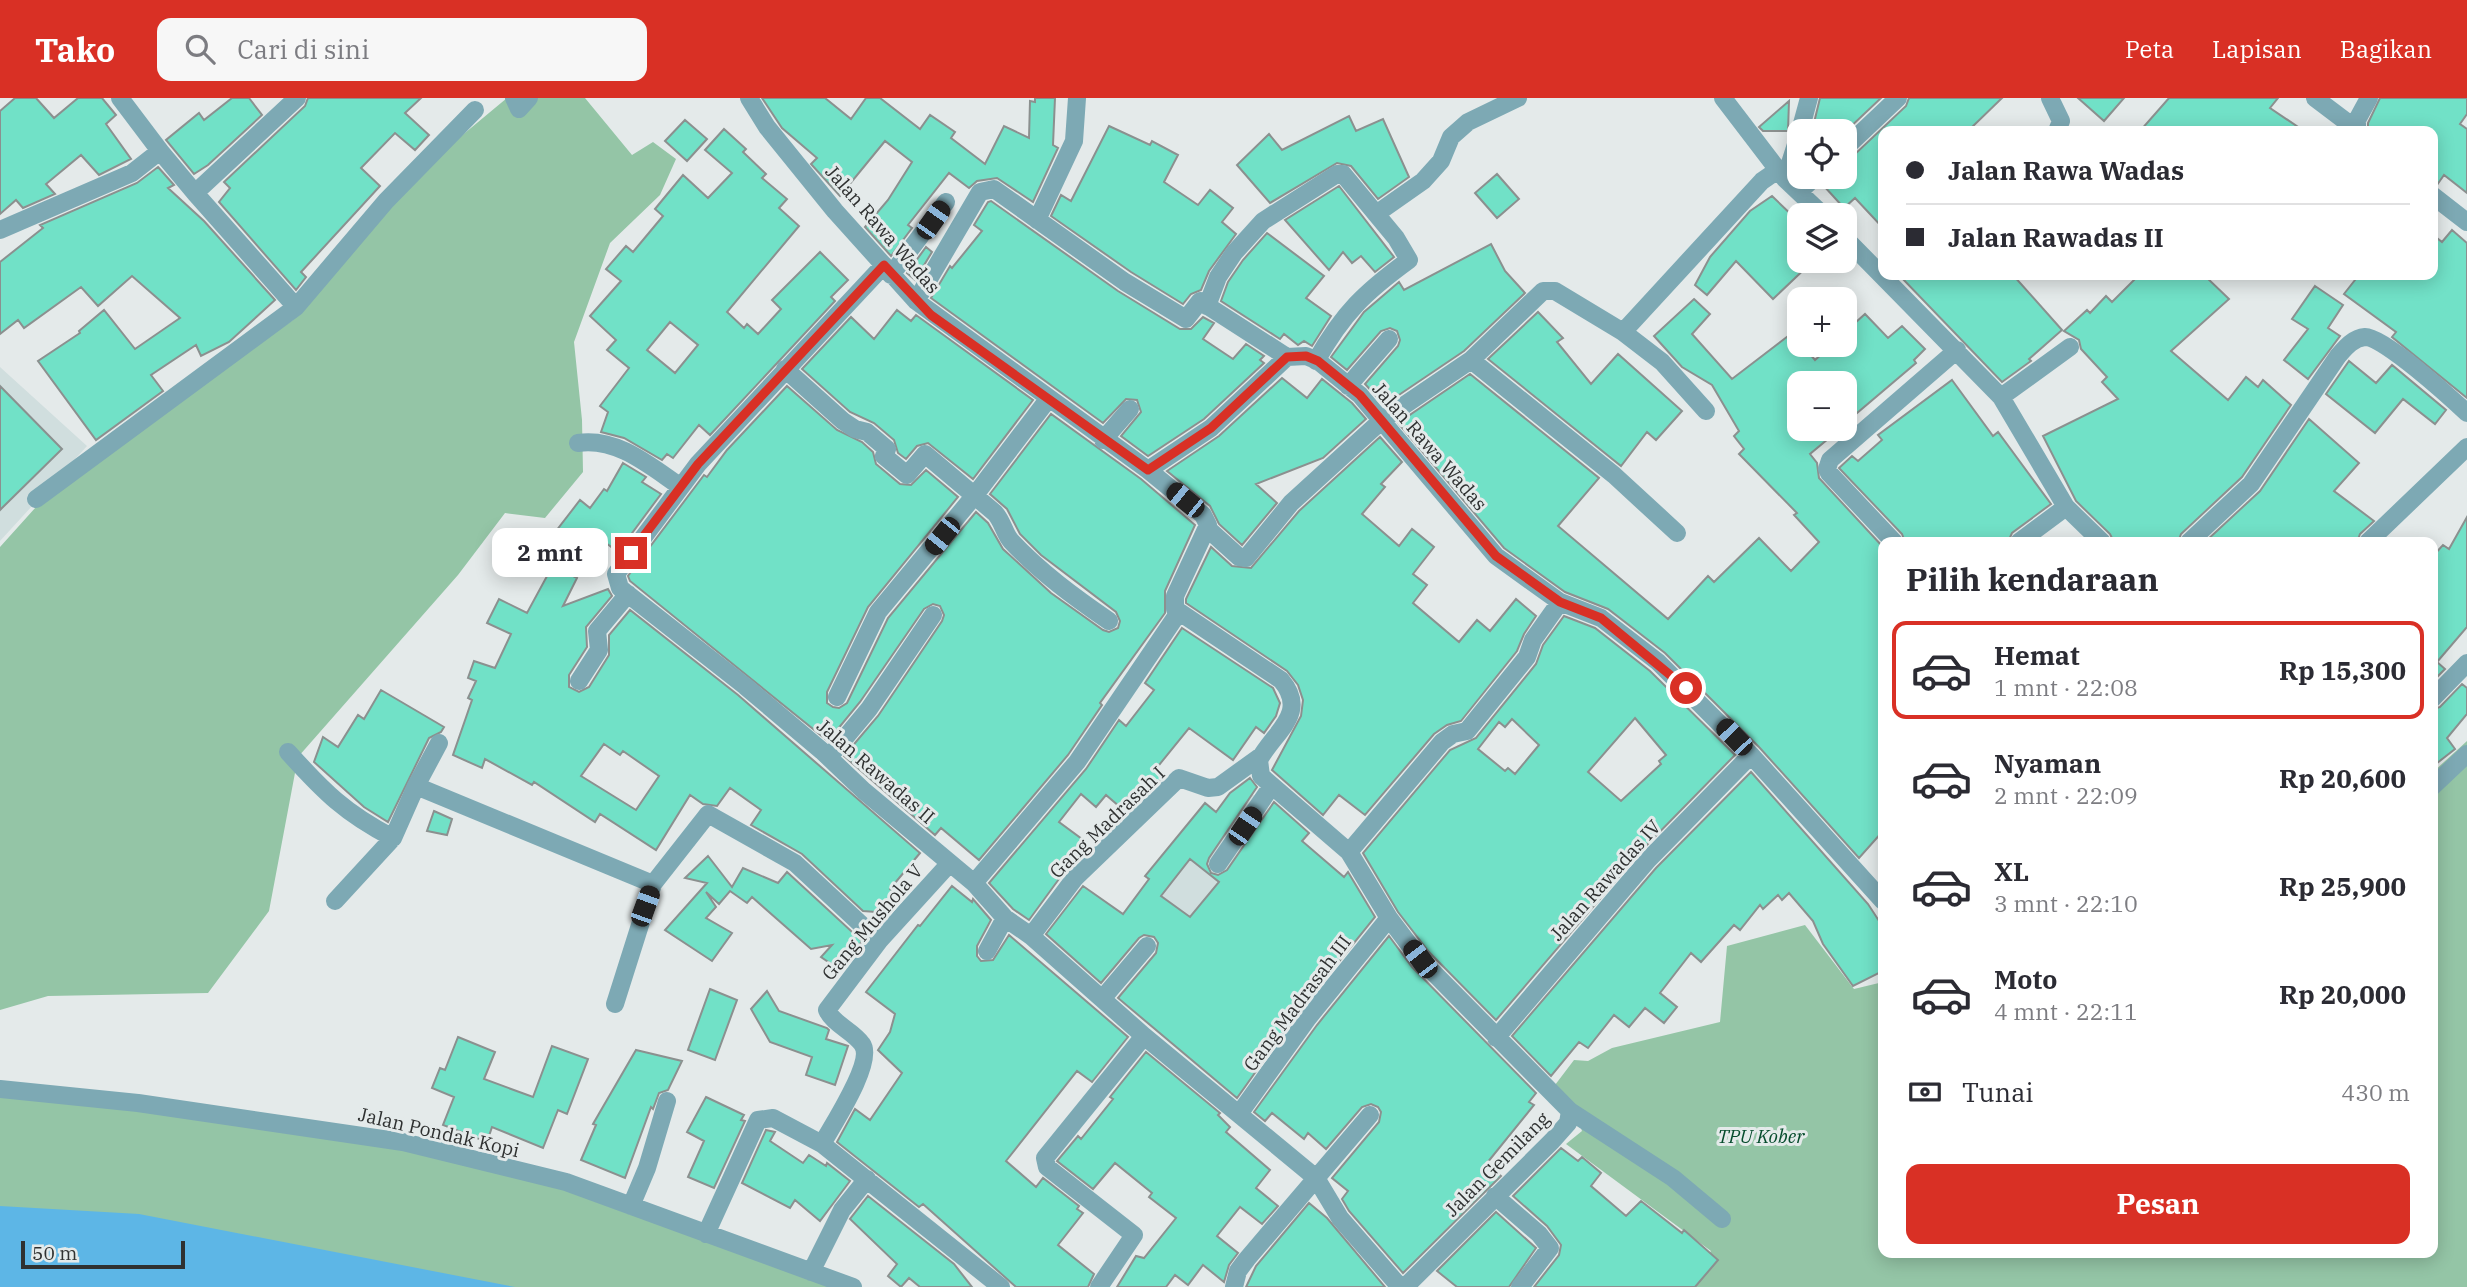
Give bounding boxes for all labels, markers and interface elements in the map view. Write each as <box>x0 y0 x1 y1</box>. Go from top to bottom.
search box <box>157 18 647 81</box>
text: Tako <box>35 28 115 71</box>
icon: search <box>181 30 219 68</box>
text: Cari di sini <box>237 32 369 66</box>
text: Peta <box>2125 33 2174 65</box>
text: Lapisan <box>2212 33 2302 65</box>
text: Bagikan <box>2340 33 2432 65</box>
map controls <box>1787 119 1857 441</box>
button: locate <box>1787 119 1857 189</box>
text: Jalan Rawa Wadas <box>1948 153 2184 187</box>
street label: Jalan Rawa Wadas <box>821 160 945 298</box>
car <box>913 197 954 243</box>
button: layers <box>1787 203 1857 273</box>
text: Jalan Rawadas II <box>1948 220 2164 254</box>
button: + <box>1787 287 1857 357</box>
button: − <box>1787 371 1857 441</box>
street label: Jalan Rawa Wadas <box>1368 377 1492 515</box>
car <box>1163 479 1208 521</box>
car <box>921 513 964 559</box>
callout: 2 mnt <box>491 528 606 578</box>
text: 2 mnt <box>517 537 583 567</box>
route end <box>615 537 647 569</box>
text: Pilih kendaraan <box>1906 558 2159 600</box>
text: Hemat <box>1994 638 2080 672</box>
icon: car <box>1910 639 1973 702</box>
text: Rp 15,300 <box>2279 653 2406 687</box>
route start <box>1670 672 1702 704</box>
text: 1 mnt · 22:08 <box>1994 672 2138 702</box>
street label: Jalan Rawadas II <box>812 713 940 829</box>
car <box>1712 715 1757 759</box>
text: Nyaman <box>1994 746 2101 780</box>
icon: car <box>1910 747 1973 810</box>
street label: Gang Madrasah I <box>1044 761 1170 883</box>
text: Rp 20,600 <box>2279 761 2406 795</box>
text: 2 mnt · 22:09 <box>1994 780 2138 810</box>
car <box>1225 803 1266 849</box>
street label: Jalan Rawadas IV <box>1544 814 1666 945</box>
text: XL <box>1994 854 2029 888</box>
icon: car <box>1910 855 1973 918</box>
street label: Gang Mushola V <box>816 859 928 985</box>
text: Rp 25,900 <box>2279 869 2406 903</box>
car <box>628 883 663 929</box>
text: 3 mnt · 22:10 <box>1994 888 2138 918</box>
street label: Gang Madrasah III <box>1238 930 1356 1076</box>
car <box>1399 936 1442 982</box>
text: Moto <box>1994 962 2057 996</box>
icon: car <box>1910 963 1973 1026</box>
text: Rp 20,000 <box>2279 977 2406 1011</box>
text: 4 mnt · 22:11 <box>1994 996 2138 1026</box>
icon: cash <box>1906 1073 1944 1111</box>
text: Tunai <box>1962 1075 2034 1109</box>
text: 430 m <box>2341 1077 2410 1107</box>
street label: Jalan Pondak Kopi <box>356 1102 522 1162</box>
street label: Jalan Gemilang <box>1440 1106 1555 1221</box>
park label: TPU Kober <box>1717 1124 1805 1148</box>
button: Pesan <box>1906 1164 2410 1244</box>
scale bar <box>21 1238 186 1270</box>
text: 50 m <box>32 1241 77 1265</box>

